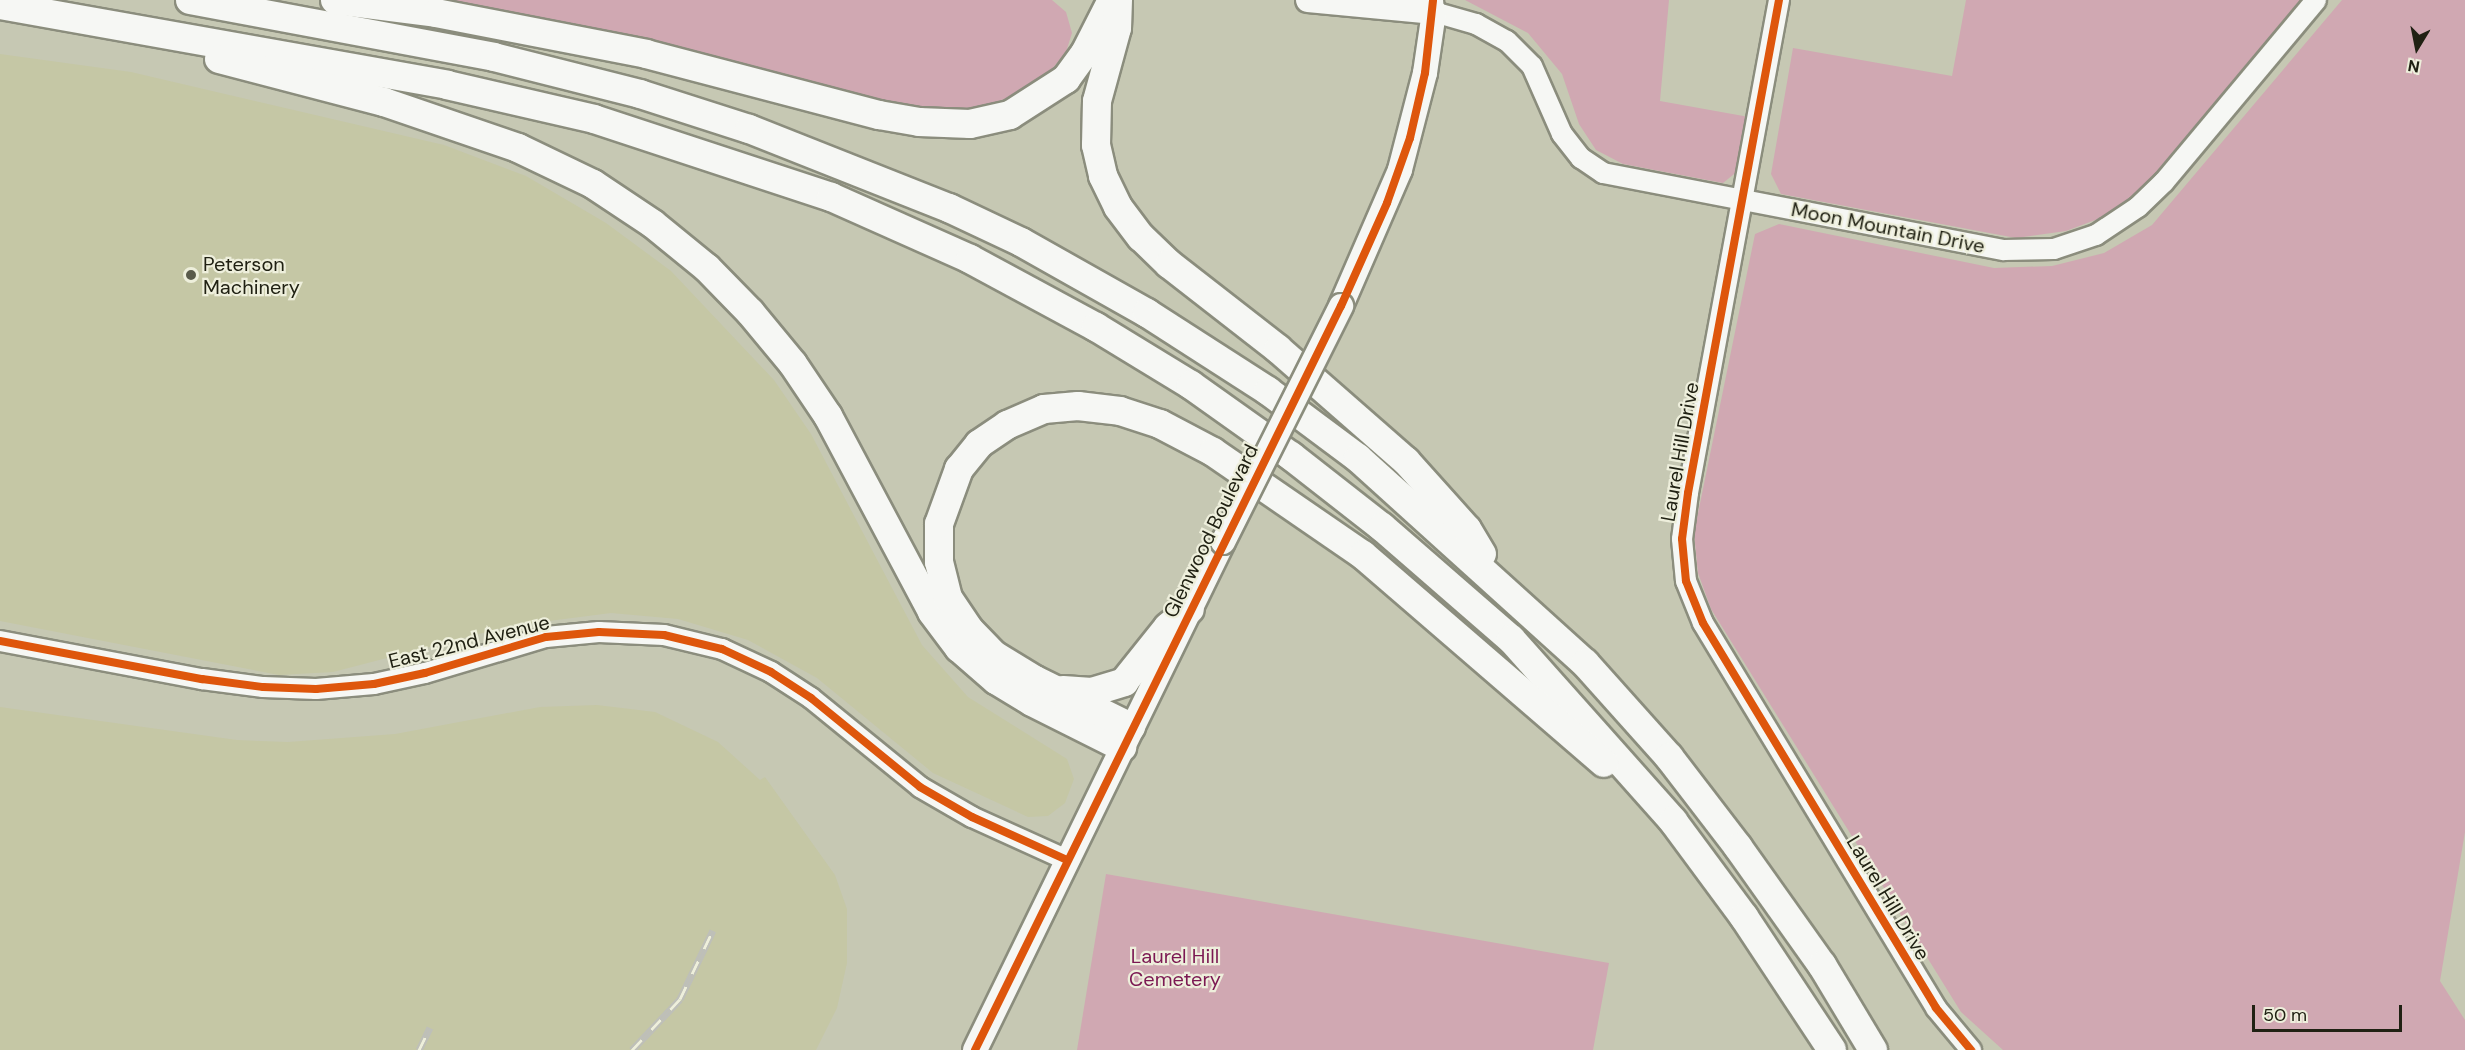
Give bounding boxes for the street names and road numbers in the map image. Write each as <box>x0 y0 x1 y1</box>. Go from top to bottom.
street label: Moon Mountain Drive <box>1789 197 1987 259</box>
street label: Laurel Hill Drive <box>1656 380 1704 524</box>
street label: Glenwood Boulevard <box>1159 440 1263 622</box>
street label: East 22nd Avenue <box>386 610 552 674</box>
street label: Laurel Hill Drive <box>1841 831 1935 965</box>

